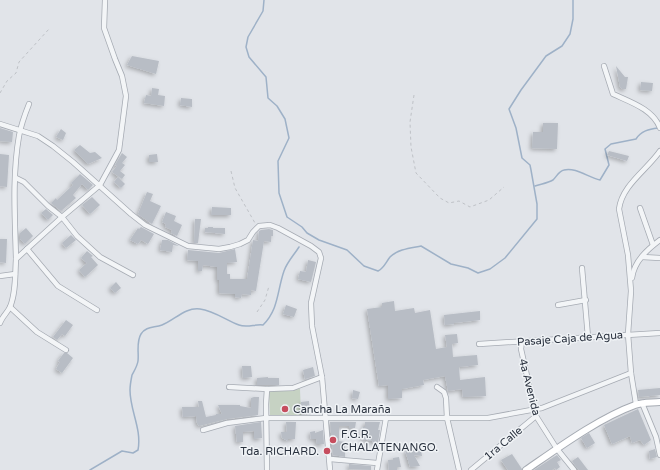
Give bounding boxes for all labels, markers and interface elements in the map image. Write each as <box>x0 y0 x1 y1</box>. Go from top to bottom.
street label: Pasaje Caja de Agua <box>517 328 623 349</box>
street label: 4a Avenida <box>516 357 543 417</box>
place label: Cancha La Maraña <box>293 403 391 416</box>
marker: Cancha La Maraña <box>280 404 290 414</box>
street label: 1ra Calle <box>482 424 525 463</box>
place label: F.G.R. CHALATENANGO. <box>341 428 438 454</box>
marker: F.G.R. CHALATENANGO. <box>328 435 338 445</box>
place label: Tda. RICHARD. <box>240 445 319 458</box>
marker: Tda. RICHARD. <box>322 446 332 456</box>

